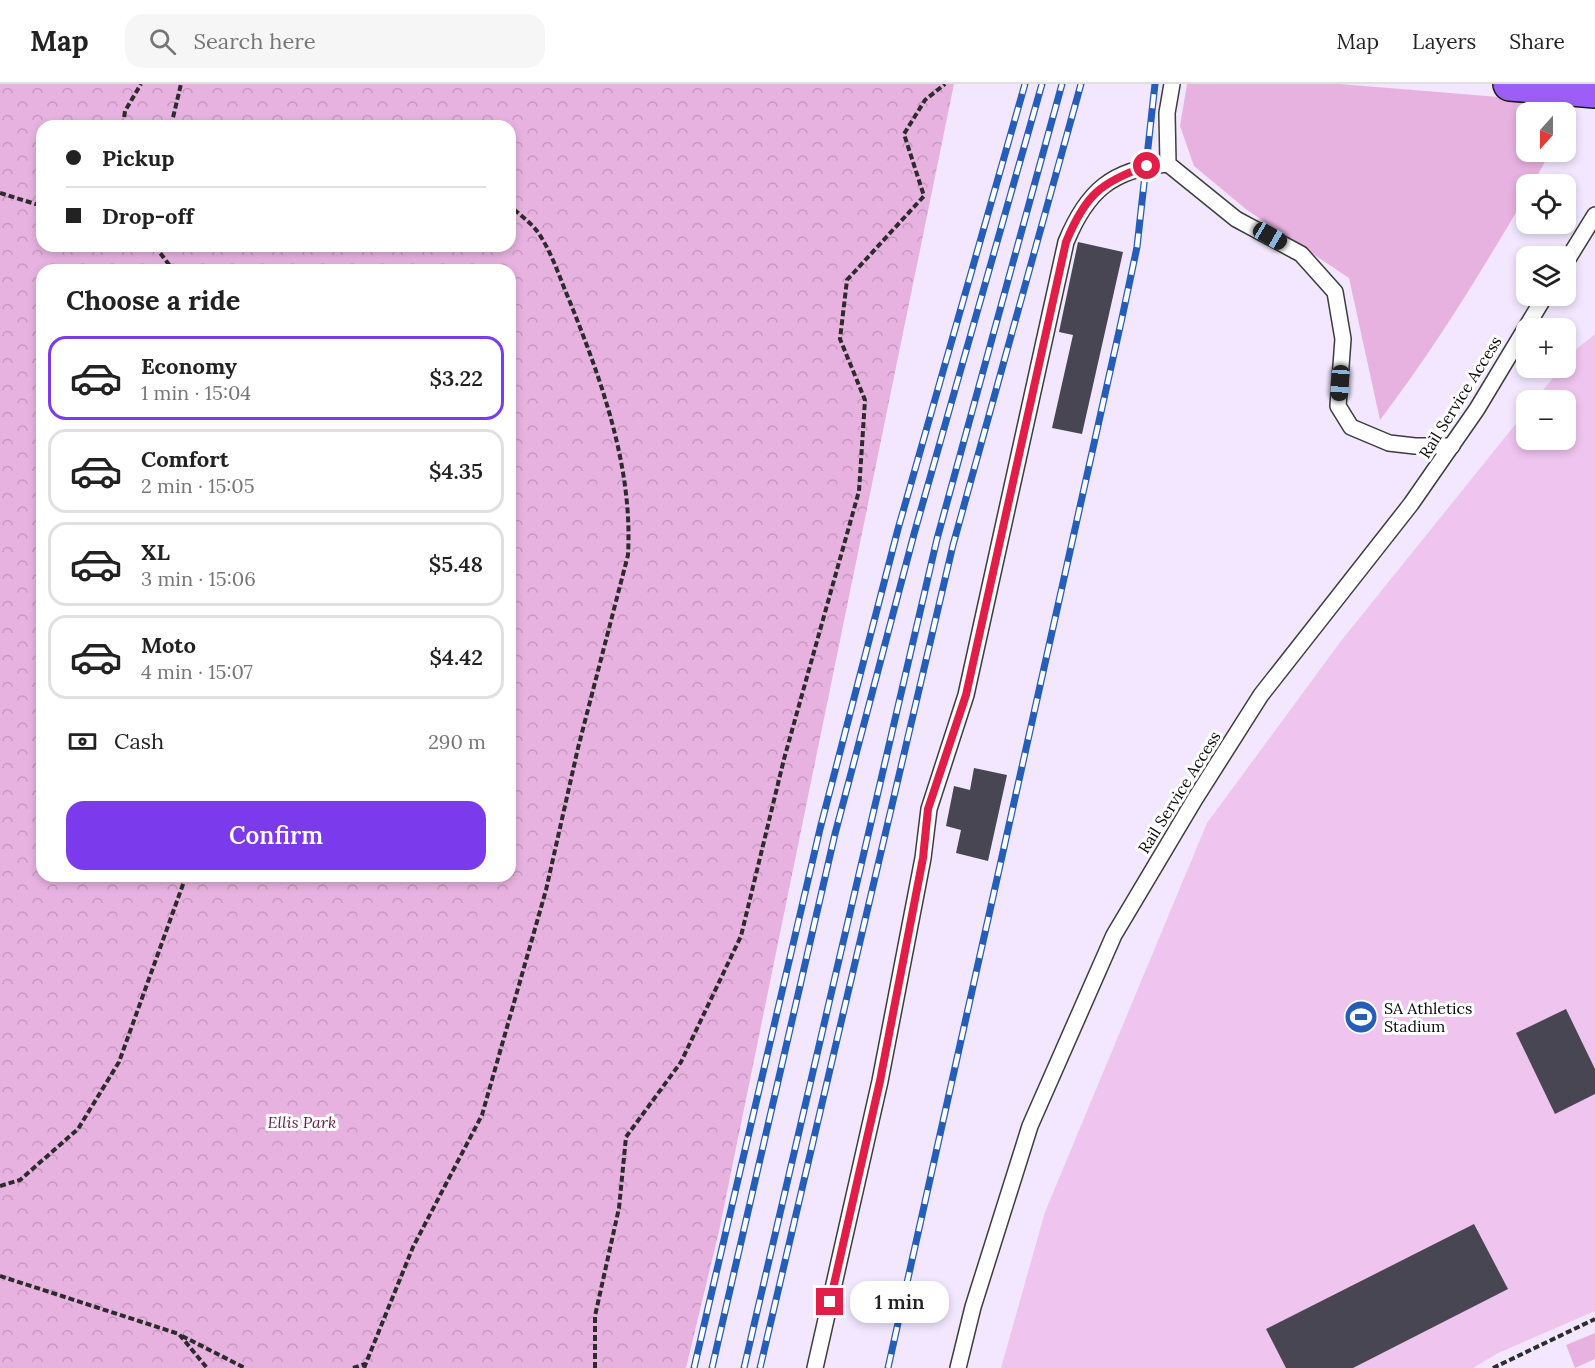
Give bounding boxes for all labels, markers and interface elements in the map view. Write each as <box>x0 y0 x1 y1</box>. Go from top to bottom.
search box <box>125 14 545 68</box>
text: Map <box>30 23 89 59</box>
icon: search <box>146 25 179 58</box>
text: Search here <box>194 27 316 55</box>
text: Map <box>1336 28 1379 55</box>
text: Layers <box>1412 28 1476 55</box>
text: Share <box>1509 28 1565 55</box>
north arrow <box>1516 102 1576 162</box>
map controls <box>1516 102 1576 450</box>
text: Pickup <box>102 144 175 172</box>
route start <box>1133 152 1160 179</box>
button: locate <box>1516 174 1576 234</box>
text: Drop-off <box>102 202 194 230</box>
car <box>1250 219 1290 253</box>
button: layers <box>1516 246 1576 306</box>
text: Choose a ride <box>66 283 240 317</box>
button: + <box>1516 318 1576 378</box>
street label: Rail Service Access <box>1414 332 1506 462</box>
icon: car <box>69 351 123 405</box>
text: Economy <box>141 352 237 380</box>
text: $3.22 <box>429 364 483 392</box>
car <box>1330 364 1350 402</box>
text: 1 min · 15:04 <box>141 380 251 405</box>
button: − <box>1516 390 1576 450</box>
icon: car <box>69 444 123 498</box>
text: Comfort <box>141 445 229 473</box>
text: $4.35 <box>429 457 483 485</box>
text: 2 min · 15:05 <box>141 473 255 498</box>
icon: car <box>69 537 123 591</box>
text: XL <box>141 538 170 566</box>
text: $5.48 <box>429 550 483 578</box>
text: 3 min · 15:06 <box>141 566 256 591</box>
icon: car <box>69 630 123 684</box>
text: Moto <box>141 631 196 659</box>
text: $4.42 <box>430 643 483 671</box>
text: 4 min · 15:07 <box>141 659 253 684</box>
icon: cash <box>66 725 99 758</box>
text: Cash <box>114 727 164 755</box>
street label: Rail Service Access <box>1133 727 1225 857</box>
text: 290 m <box>428 729 486 754</box>
button: Confirm <box>66 801 486 870</box>
place label: SA Athletics Stadium <box>1384 998 1473 1036</box>
sports icon: SA Athletics Stadium <box>1343 999 1379 1035</box>
park label: Ellis Park <box>268 1112 336 1132</box>
callout: 1 min <box>851 1281 950 1323</box>
route end <box>816 1288 843 1315</box>
text: 1 min <box>874 1289 925 1314</box>

